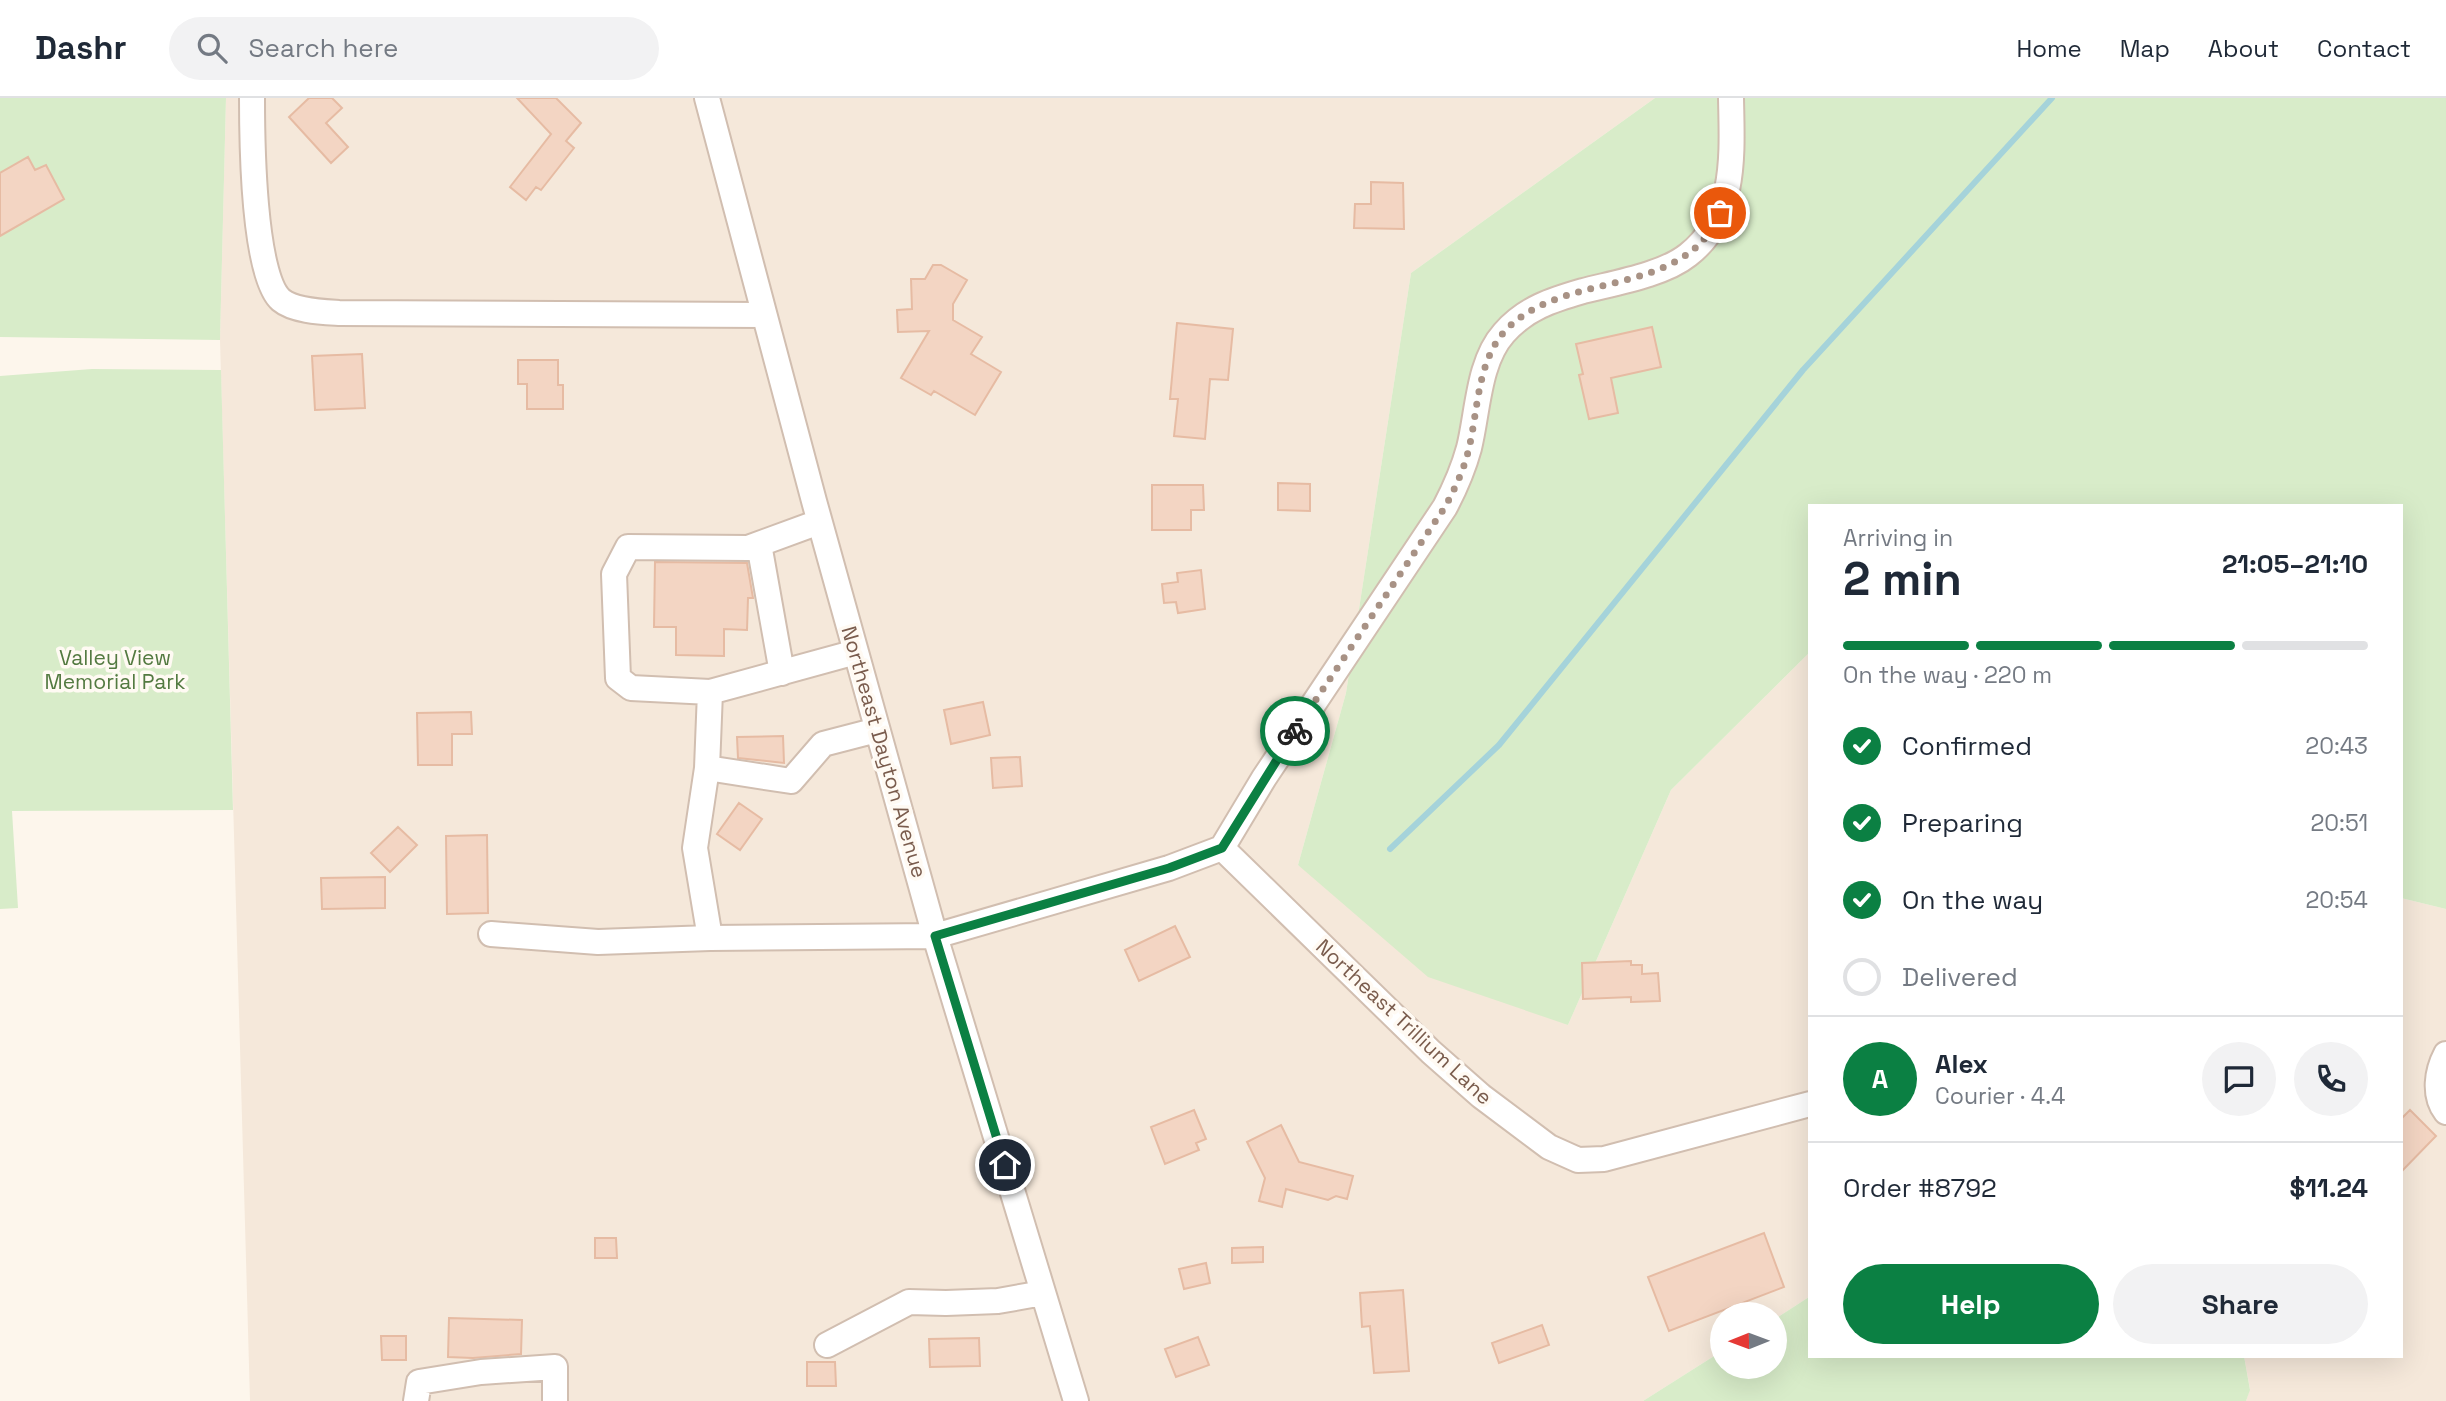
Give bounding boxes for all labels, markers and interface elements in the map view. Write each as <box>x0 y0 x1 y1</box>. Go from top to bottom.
search box <box>169 17 659 80</box>
text: Dashr <box>35 27 127 69</box>
icon: search <box>193 29 231 67</box>
text: Search here <box>249 31 398 65</box>
text: Home <box>2016 33 2082 64</box>
text: Map <box>2120 33 2170 64</box>
text: About <box>2208 33 2279 64</box>
text: Contact <box>2317 33 2411 64</box>
pin <box>1690 183 1750 243</box>
icon: bag <box>1701 194 1739 232</box>
text: Arriving in <box>1843 523 1953 553</box>
text: 21:05–21:10 <box>2222 547 2368 581</box>
text: 2 min <box>1843 550 1962 608</box>
street label: Northeast Dayton Avenue <box>836 623 933 881</box>
park label: Valley View Memorial Park <box>45 644 186 695</box>
text: On the way · 220 m <box>1843 660 2052 690</box>
courier <box>1260 696 1330 766</box>
icon: bike <box>1276 712 1314 750</box>
icon: check <box>1843 727 1881 765</box>
text: Confirmed <box>1902 729 2032 763</box>
text: 20:43 <box>2305 731 2368 761</box>
icon: check <box>1843 804 1881 842</box>
text: Preparing <box>1902 806 2023 840</box>
text: 20:51 <box>2311 808 2368 838</box>
icon: check <box>1843 881 1881 919</box>
text: On the way <box>1902 883 2043 917</box>
text: 20:54 <box>2305 885 2368 915</box>
street label: Northeast Trillium Lane <box>1310 933 1498 1110</box>
text: Delivered <box>1902 960 2018 994</box>
button: chat <box>2202 1042 2276 1116</box>
button: phone <box>2294 1042 2368 1116</box>
text: Alex <box>1935 1047 1988 1081</box>
text: A <box>1872 1062 1888 1096</box>
text: Courier · 4.4 <box>1935 1081 2065 1111</box>
pin <box>975 1135 1035 1195</box>
icon: home <box>986 1146 1024 1184</box>
text: Order #8792 <box>1843 1171 1997 1205</box>
text: $11.24 <box>2289 1171 2368 1205</box>
button: Help <box>1843 1264 2099 1344</box>
button: Share <box>2113 1264 2368 1344</box>
north arrow <box>1710 1302 1787 1379</box>
map controls <box>1710 1302 1787 1379</box>

